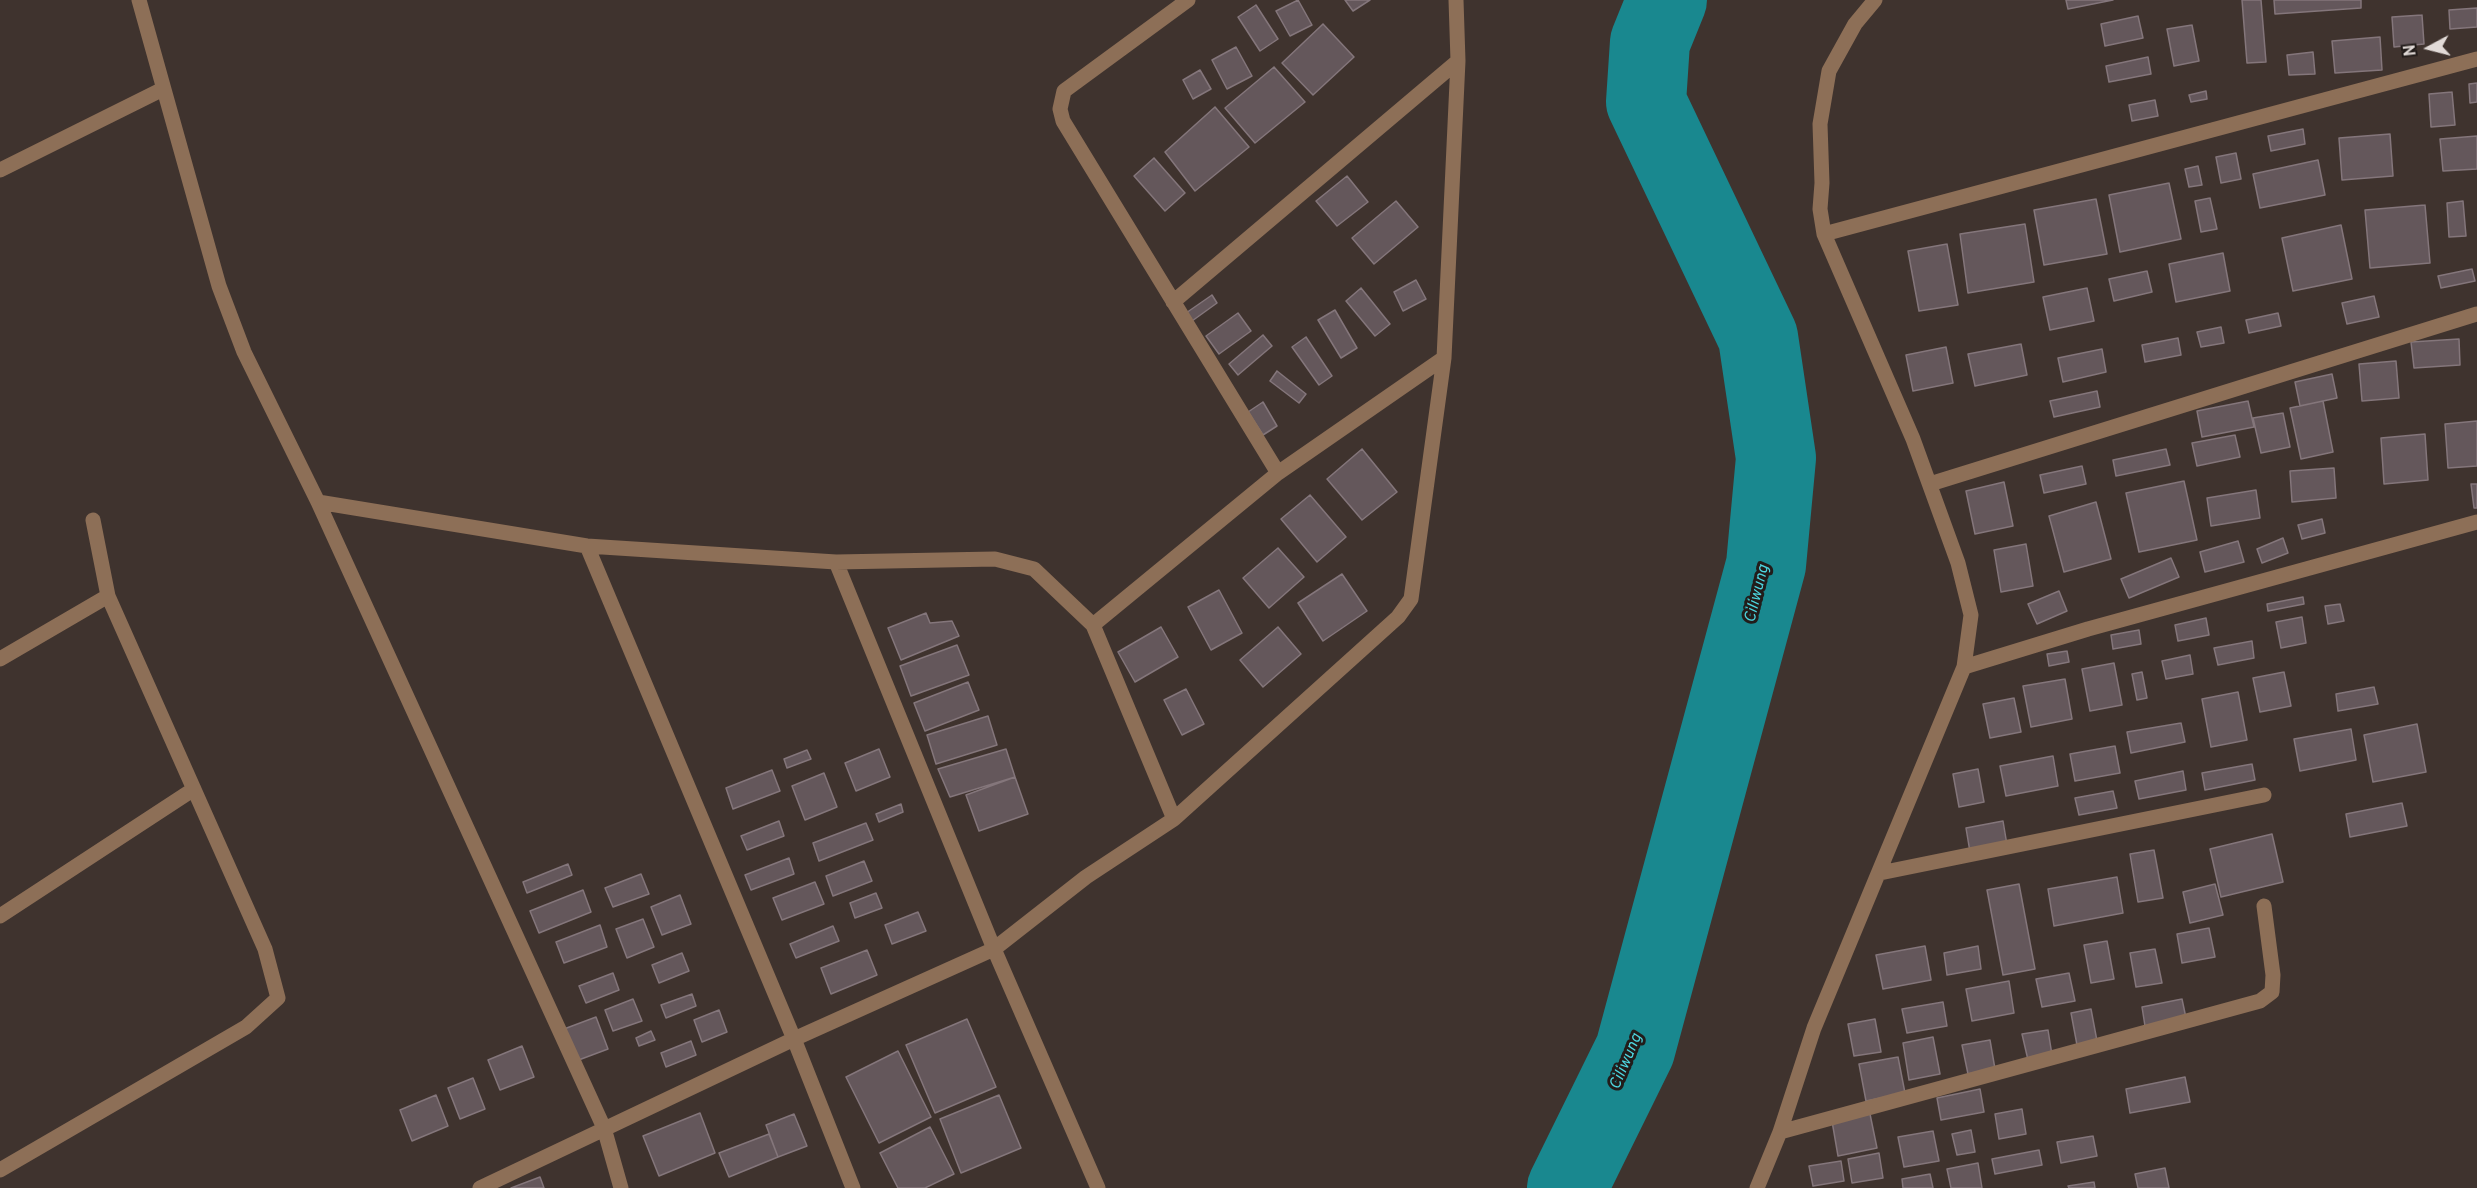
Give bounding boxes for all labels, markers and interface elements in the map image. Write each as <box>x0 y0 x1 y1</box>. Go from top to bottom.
north arrow <box>2399 18 2459 78</box>
text: N <box>2401 43 2422 57</box>
water label: Ciliwung <box>1742 563 1774 625</box>
water label: Ciliwung <box>1607 1031 1647 1093</box>

